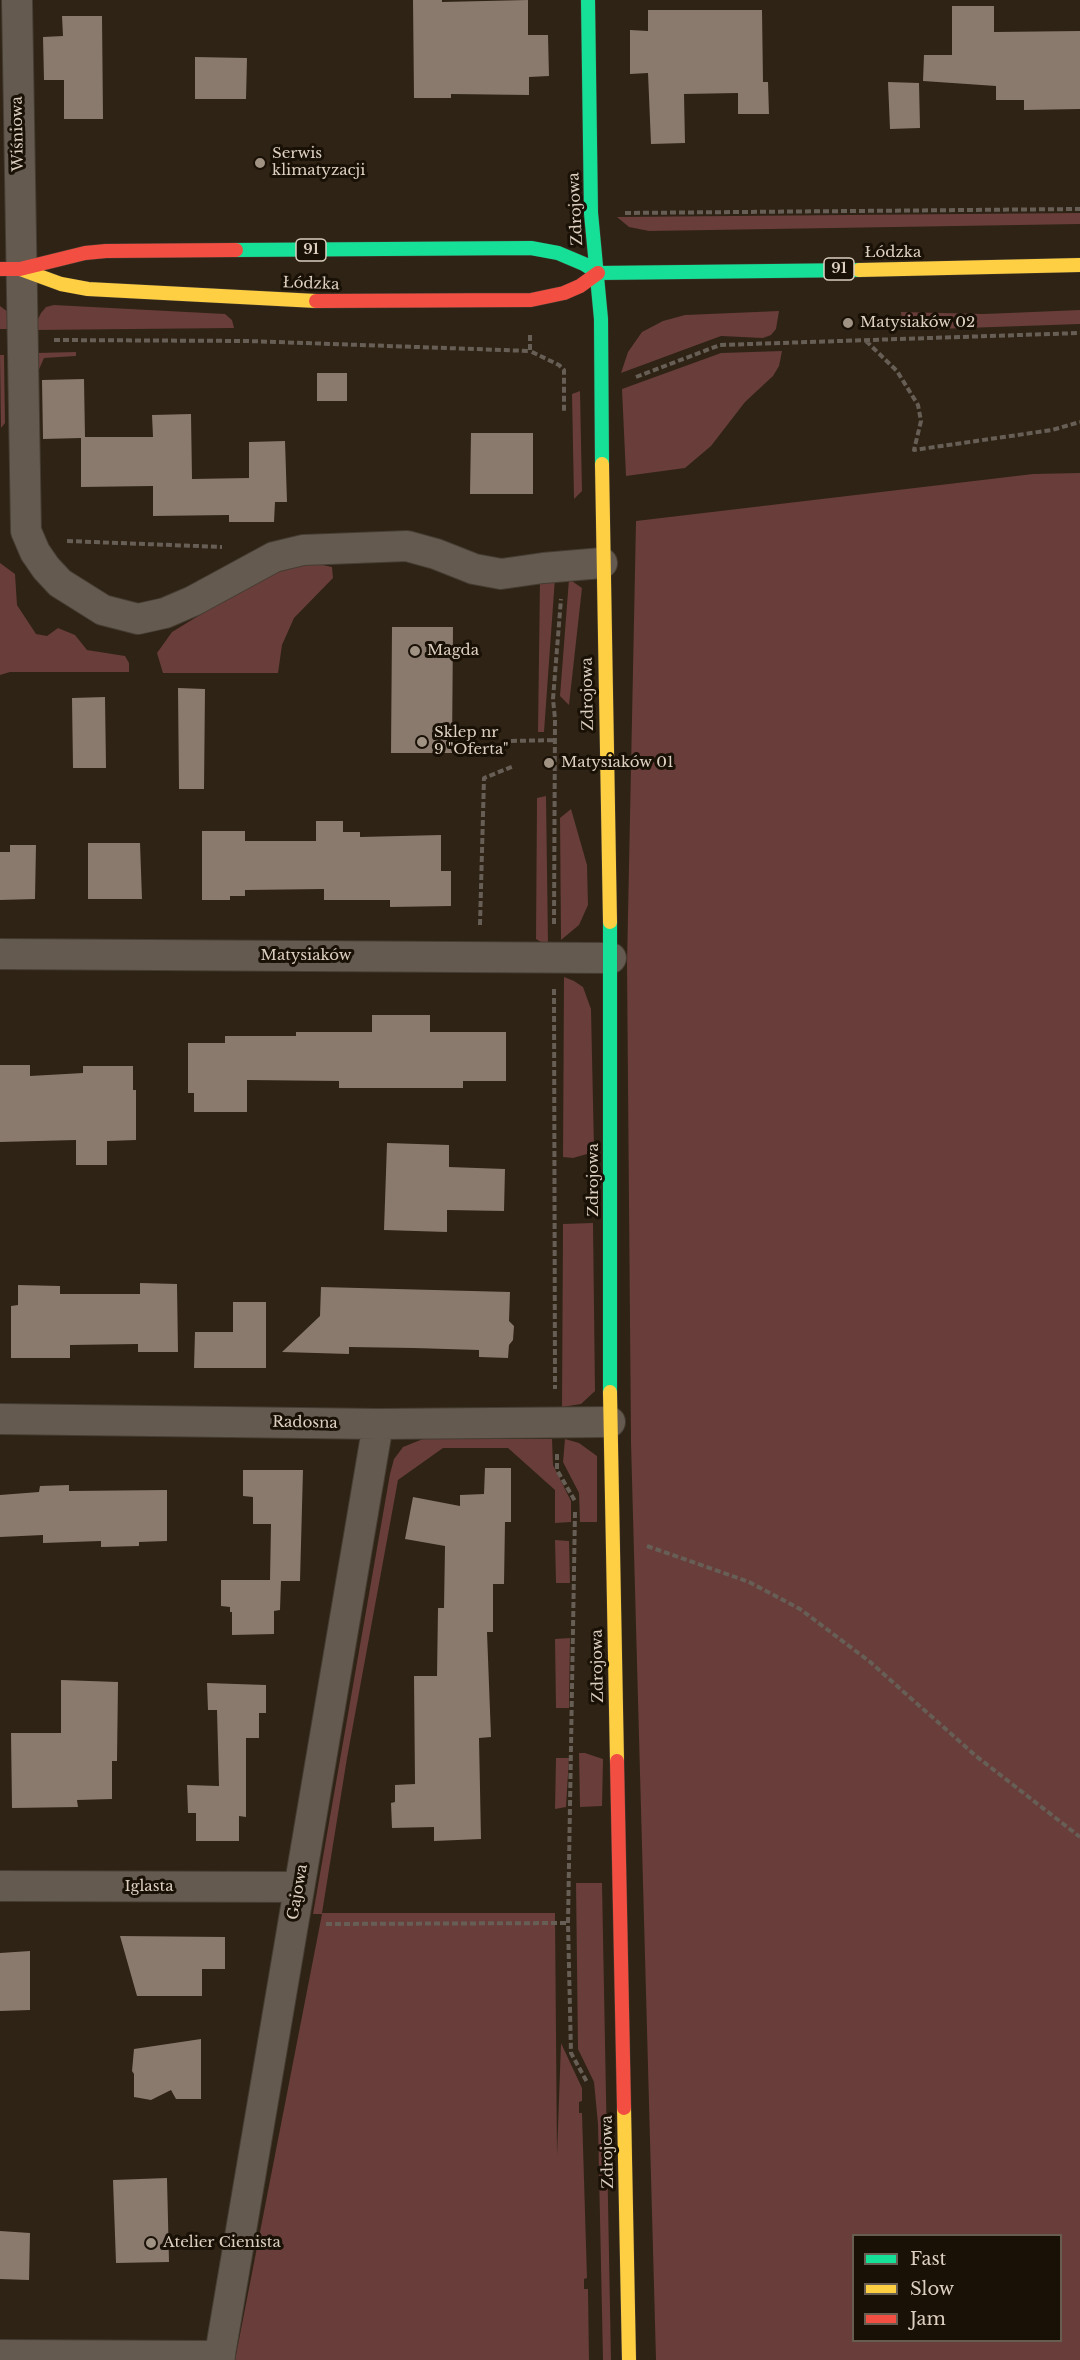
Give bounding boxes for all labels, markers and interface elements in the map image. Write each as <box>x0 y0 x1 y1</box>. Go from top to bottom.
street label: Wiśniowa <box>8 96 28 172</box>
place label: Serwis klimatyzacji <box>272 145 365 180</box>
marker: Serwis klimatyzacji <box>253 156 267 170</box>
street label: Zdrojowa <box>565 172 587 246</box>
road number: 91 <box>296 239 326 261</box>
street label: Łódzka <box>865 244 921 262</box>
road number: 91 <box>824 258 854 280</box>
street label: Łódzka <box>282 274 340 294</box>
place label: Matysiaków 02 <box>860 314 975 332</box>
marker: Matysiaków 02 <box>841 316 855 330</box>
place label: Magda <box>427 642 479 660</box>
marker: Magda <box>408 644 422 658</box>
street label: Zdrojowa <box>578 657 598 731</box>
place label: Sklep nr 9 "Oferta" <box>434 724 508 759</box>
marker: Sklep nr 9 "Oferta" <box>415 735 429 749</box>
place label: Matysiaków 01 <box>561 754 674 772</box>
marker: Matysiaków 01 <box>542 756 556 770</box>
street label: Matysiaków <box>261 947 351 965</box>
street label: Zdrojowa <box>585 1143 603 1217</box>
street label: Radosna <box>272 1413 338 1433</box>
street label: Zdrojowa <box>588 1629 608 1703</box>
street label: Gajowa <box>284 1863 312 1921</box>
street label: Iglasta <box>125 1878 173 1896</box>
street label: Zdrojowa <box>598 2115 618 2189</box>
place label: Atelier Cienista <box>163 2234 281 2252</box>
legend <box>852 2234 1062 2342</box>
marker: Atelier Cienista <box>144 2236 158 2250</box>
text: Fast <box>910 2248 946 2270</box>
text: Slow <box>910 2278 954 2300</box>
text: Jam <box>910 2308 946 2330</box>

